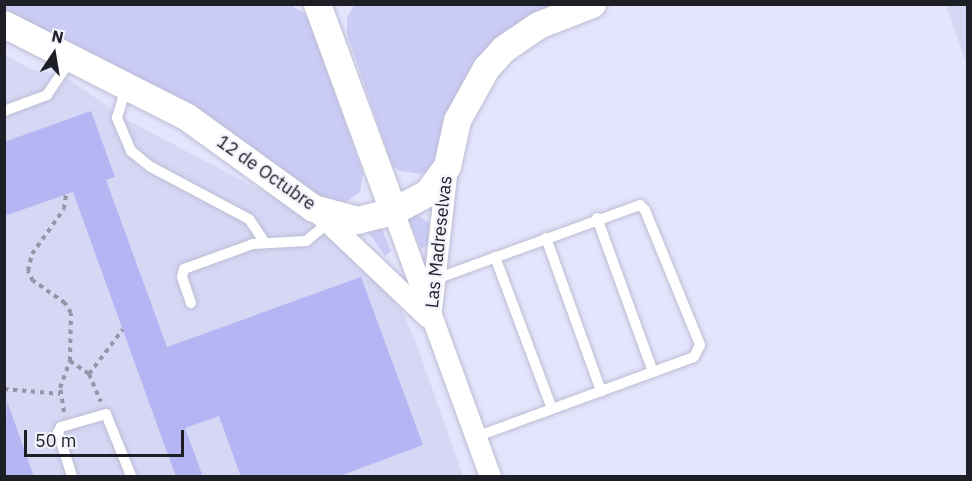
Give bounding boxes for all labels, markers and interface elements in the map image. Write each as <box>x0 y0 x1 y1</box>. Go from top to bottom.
north arrow <box>24 24 84 84</box>
text: N <box>50 25 65 47</box>
street label: 12 de Octubre <box>212 131 320 215</box>
street label: Las Madreselvas <box>421 175 457 309</box>
scale bar <box>27 418 188 456</box>
text: 50 m <box>35 429 77 452</box>

